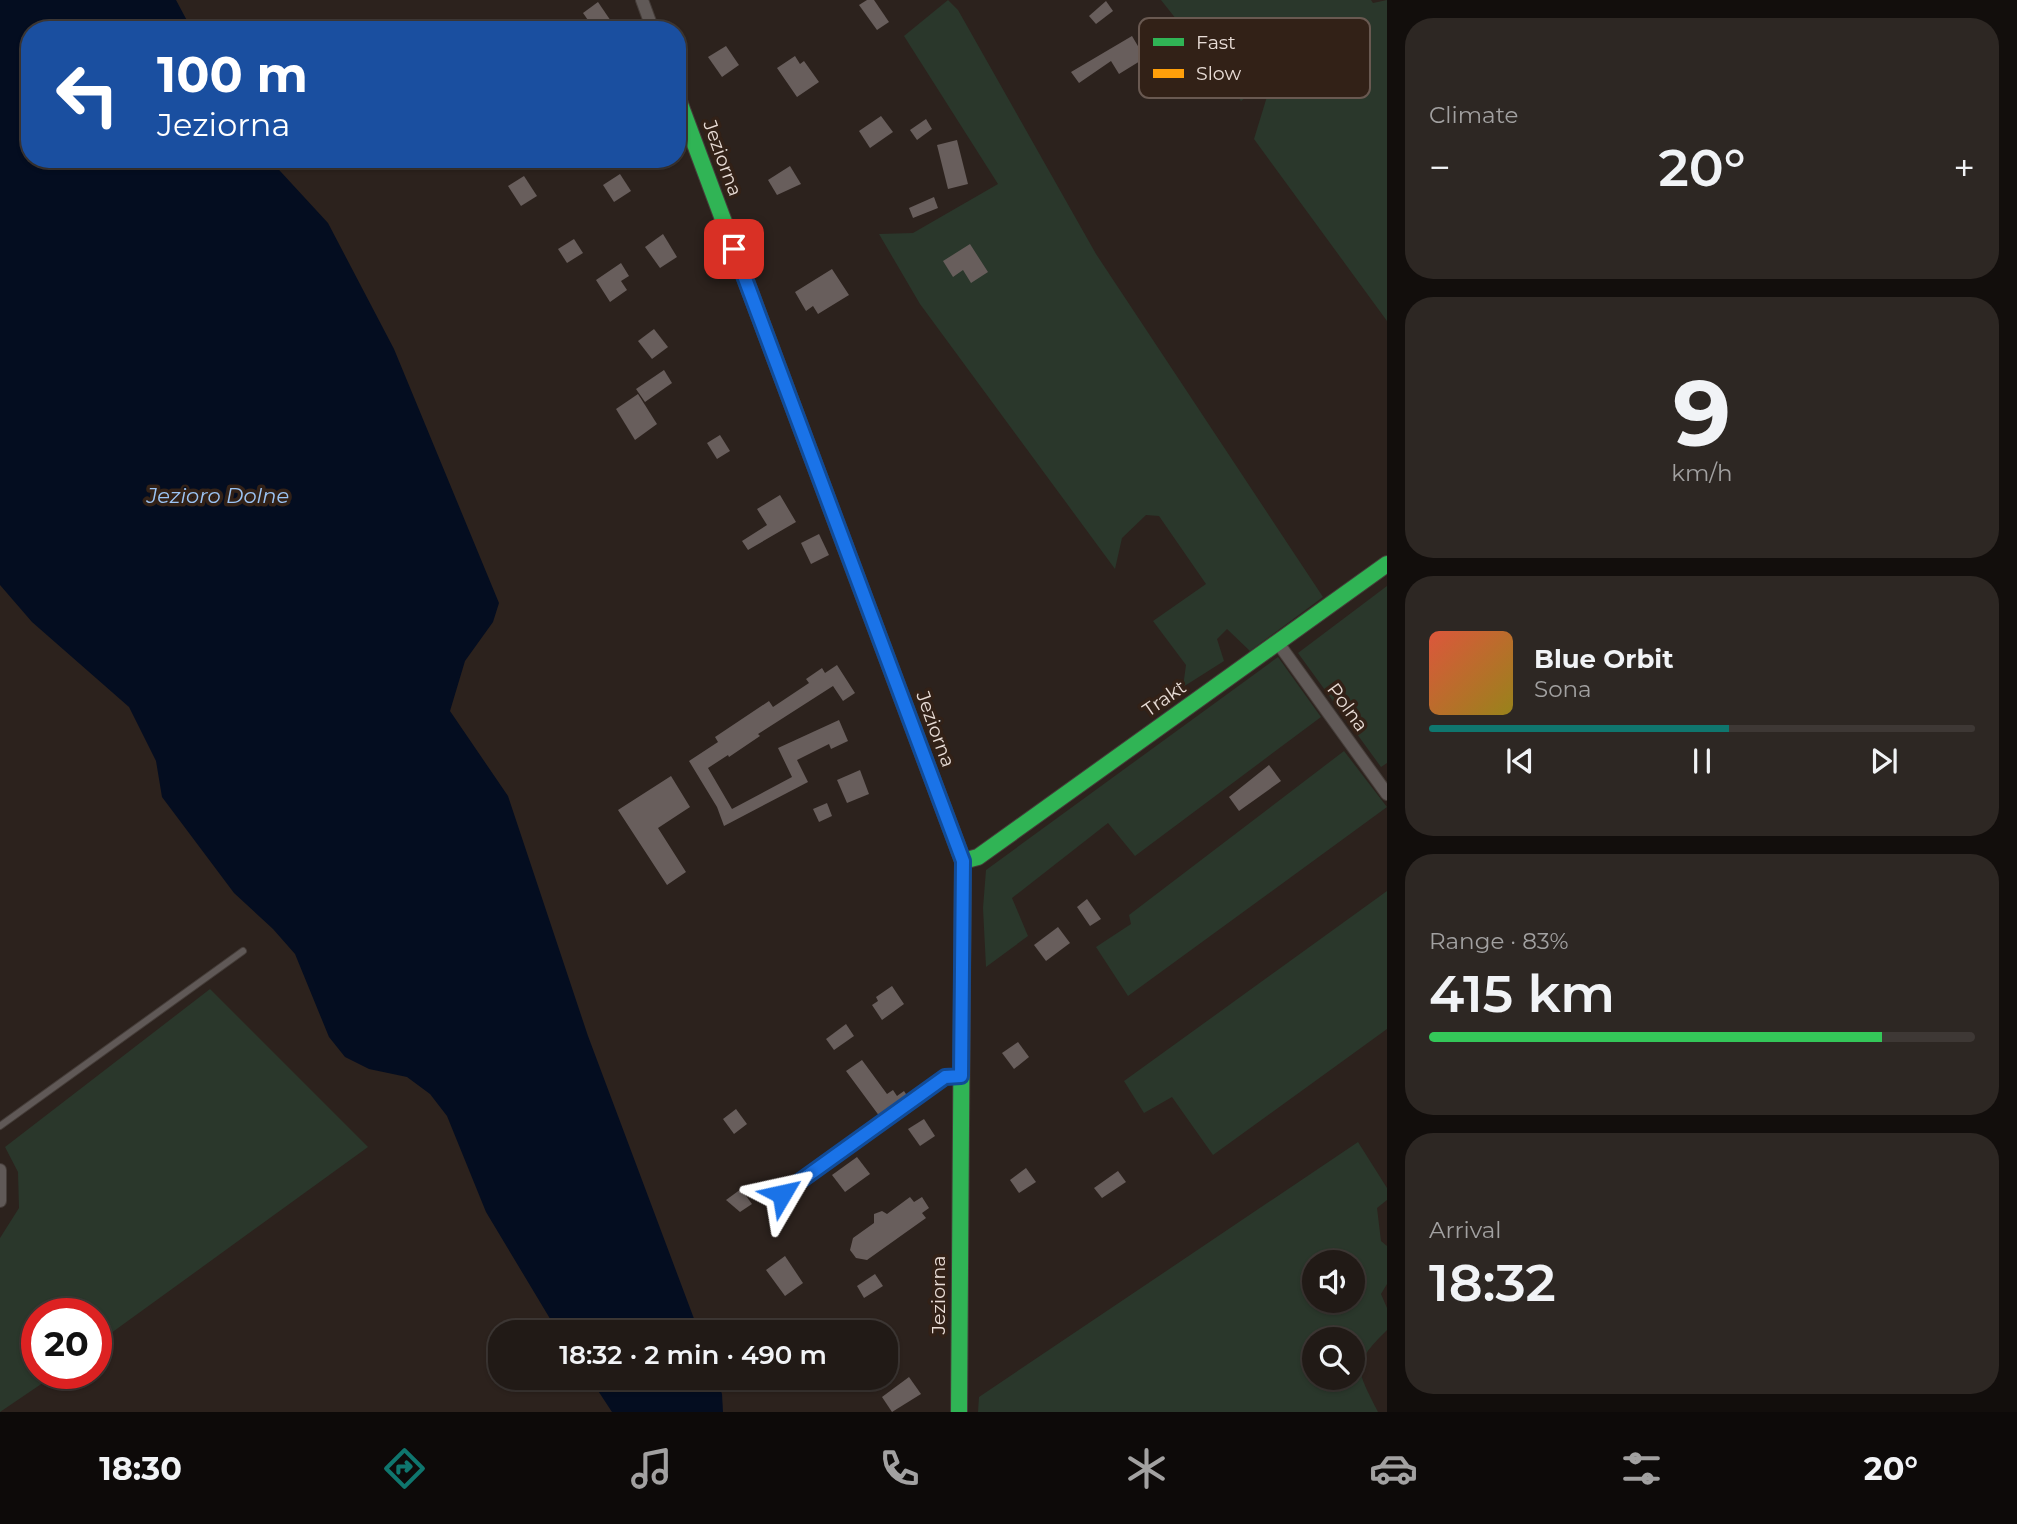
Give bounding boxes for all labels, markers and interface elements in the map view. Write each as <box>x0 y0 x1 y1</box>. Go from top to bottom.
legend <box>1139 18 1370 98</box>
text: Fast <box>1196 31 1236 54</box>
text: 100 m <box>157 45 308 104</box>
icon: left <box>42 49 133 140</box>
text: Slow <box>1196 62 1241 85</box>
text: Climate <box>1429 101 1518 129</box>
text: Jeziorna <box>157 105 290 144</box>
street label: Jeziorna <box>698 116 747 199</box>
text: 20° <box>1658 136 1746 199</box>
text: − <box>1429 144 1451 191</box>
text: + <box>1953 144 1975 191</box>
pin <box>704 219 764 279</box>
icon: arrive <box>715 230 753 268</box>
text: 9 <box>1673 358 1731 469</box>
text: km/h <box>1671 459 1733 487</box>
water label: Jezioro Dolne <box>146 483 289 508</box>
text: Blue Orbit <box>1534 643 1673 675</box>
street label: Trakt <box>1138 675 1191 722</box>
text: Sona <box>1534 675 1592 703</box>
street label: Polna <box>1322 678 1373 736</box>
street label: Jeziorna <box>911 687 960 770</box>
icon: previous <box>1501 742 1539 780</box>
icon: pause <box>1683 742 1721 780</box>
icon: next <box>1865 742 1903 780</box>
text: Range · 83% <box>1429 927 1569 955</box>
text: 415 km <box>1429 962 1615 1025</box>
position arrow <box>745 1157 819 1231</box>
text: Arrival <box>1429 1216 1502 1244</box>
map controls <box>1302 1250 1365 1390</box>
button: sound <box>1302 1250 1365 1313</box>
text: 18:32 <box>1429 1251 1556 1314</box>
street label: Jeziorna <box>927 1255 950 1336</box>
speed limit sign: 20 <box>21 1298 112 1389</box>
button: search <box>1302 1327 1365 1390</box>
text: 18:32 · 2 min · 490 m <box>559 1339 827 1371</box>
icon: directions <box>380 1444 429 1493</box>
icon: music <box>627 1444 676 1493</box>
icon: phone <box>875 1444 924 1493</box>
icon: climate <box>1122 1444 1171 1493</box>
icon: car <box>1369 1444 1418 1493</box>
icon: filters <box>1617 1444 1666 1493</box>
text: 18:30 <box>99 1449 182 1488</box>
text: 20° <box>1864 1449 1918 1488</box>

